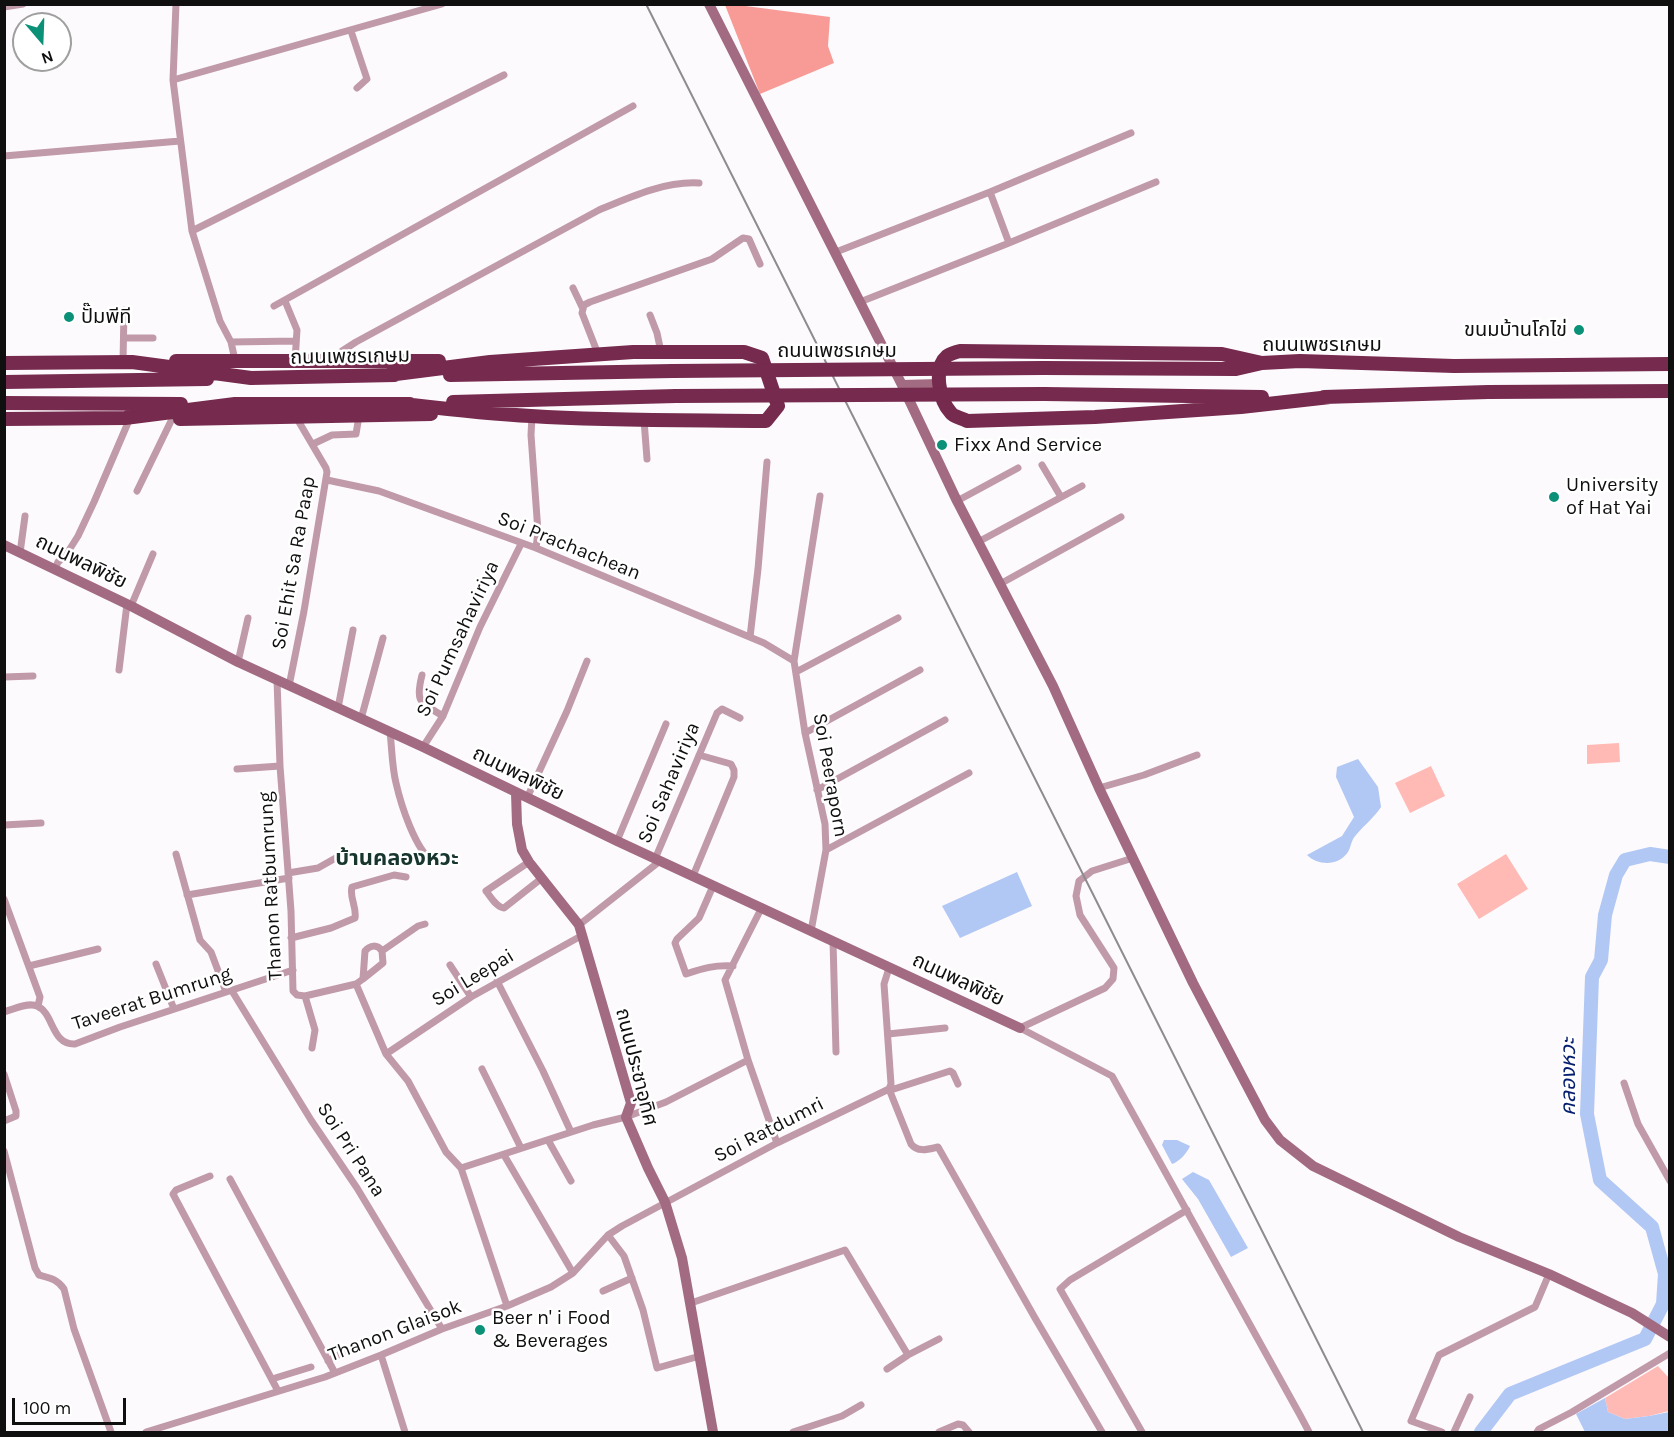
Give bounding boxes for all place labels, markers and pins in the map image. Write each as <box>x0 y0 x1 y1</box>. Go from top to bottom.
place label: ปั๊มพีที <box>81 305 131 329</box>
marker: ปั๊มพีที <box>62 310 76 324</box>
place label: ขนมบ้านโกไข่ <box>1464 318 1567 342</box>
marker: ขนมบ้านโกไข่ <box>1572 323 1586 337</box>
place label: Fixx And Service <box>954 433 1102 457</box>
marker: Fixx And Service <box>935 438 949 452</box>
place label: University of Hat Yai <box>1566 473 1658 520</box>
marker: University of Hat Yai <box>1547 490 1561 504</box>
place label: Beer n' i Food & Beverages <box>492 1306 611 1353</box>
marker: Beer n' i Food & Beverages <box>473 1323 487 1337</box>

